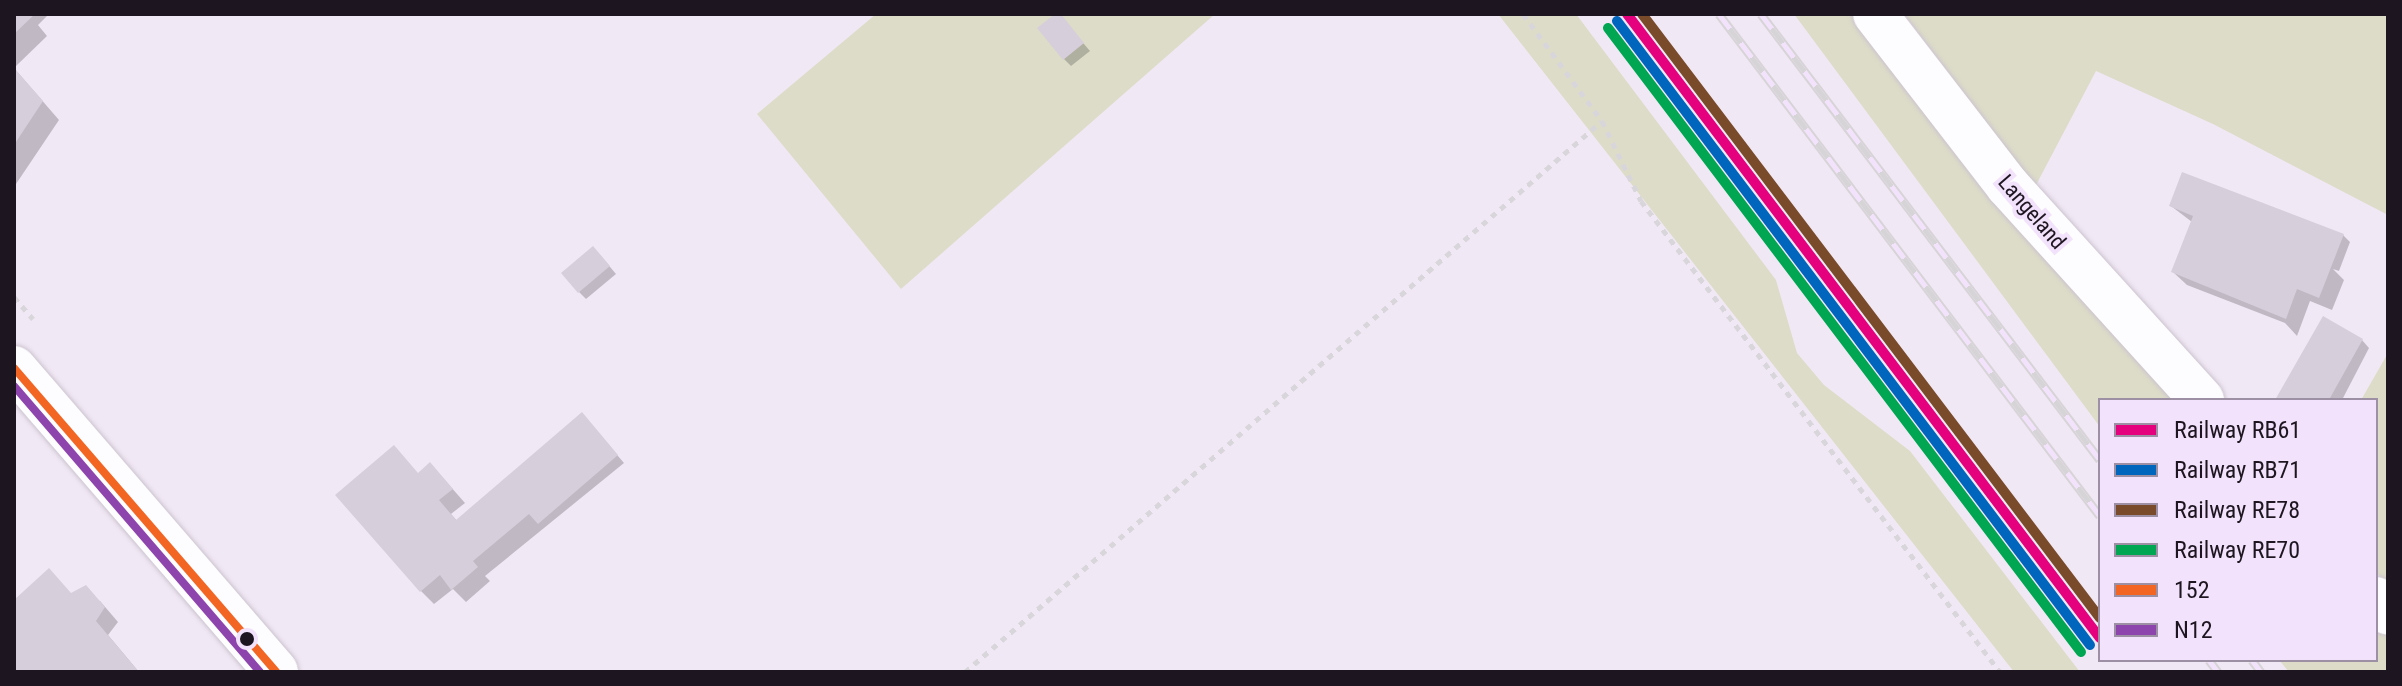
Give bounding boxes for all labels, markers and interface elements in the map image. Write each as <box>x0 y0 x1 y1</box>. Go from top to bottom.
street label: Langeland <box>1993 169 2071 255</box>
legend <box>2098 398 2378 662</box>
text: Railway RB61 <box>2174 416 2301 444</box>
text: Railway RB71 <box>2174 456 2301 484</box>
text: Railway RE78 <box>2174 496 2300 524</box>
text: Railway RE70 <box>2174 536 2300 564</box>
text: 152 <box>2174 576 2210 604</box>
text: N12 <box>2174 616 2213 644</box>
unlabelled marker <box>239 631 255 647</box>

